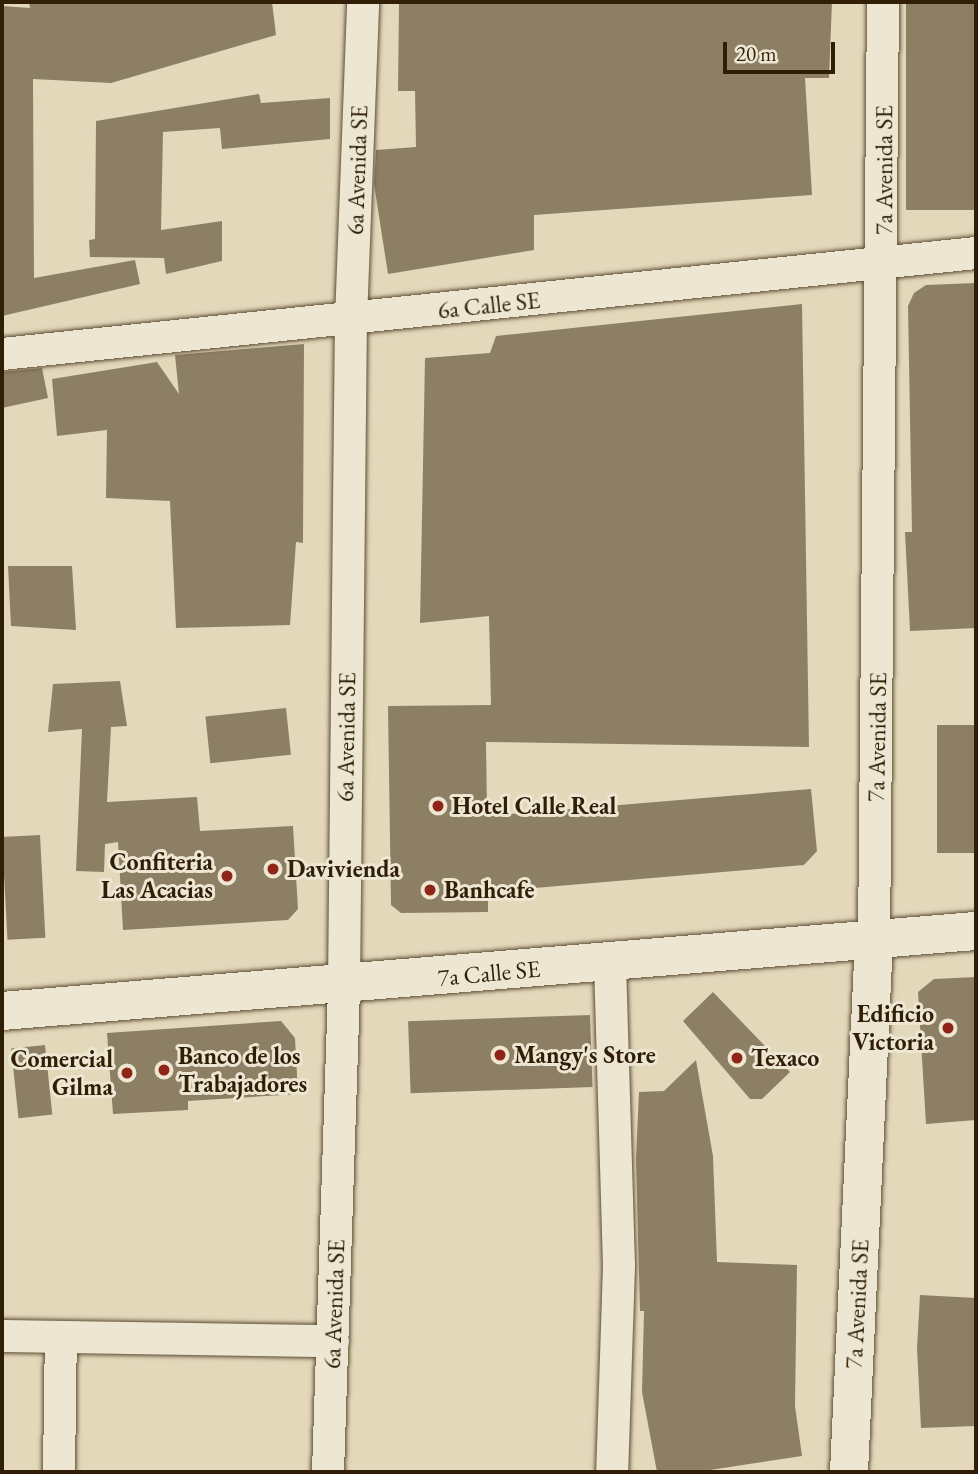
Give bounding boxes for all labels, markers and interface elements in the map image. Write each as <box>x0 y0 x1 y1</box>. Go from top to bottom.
scale bar <box>726 28 838 72</box>
text: 20 m <box>736 40 777 67</box>
street label: 6a Avenida SE <box>340 105 374 235</box>
street label: 7a Avenida SE <box>870 105 898 235</box>
street label: 6a Calle SE <box>436 285 542 325</box>
street label: 6a Avenida SE <box>330 672 362 802</box>
street label: 7a Avenida SE <box>861 672 893 802</box>
place label: Hotel Calle Real <box>452 792 616 820</box>
marker: Hotel Calle Real <box>430 798 446 814</box>
place label: Confiteria Las Acacias <box>101 848 213 904</box>
place label: Davivienda <box>287 855 400 883</box>
marker: Davivienda <box>265 861 281 877</box>
marker: Confiteria Las Acacias <box>219 868 235 884</box>
place label: Banhcafe <box>444 876 535 904</box>
marker: Banhcafe <box>422 882 438 898</box>
street label: 7a Calle SE <box>436 954 542 992</box>
place label: Edificio Victoria <box>852 1000 934 1056</box>
marker: Edificio Victoria <box>940 1020 956 1036</box>
place label: Mangy's Store <box>514 1041 656 1069</box>
place label: Banco de los Trabajadores <box>178 1042 307 1098</box>
place label: Texaco <box>751 1044 819 1072</box>
place label: Comercial Gilma <box>11 1045 113 1101</box>
marker: Mangy's Store <box>492 1047 508 1063</box>
marker: Texaco <box>729 1050 745 1066</box>
marker: Banco de los Trabajadores <box>156 1062 172 1078</box>
marker: Comercial Gilma <box>119 1065 135 1081</box>
street label: 7a Avenida SE <box>839 1238 875 1370</box>
street label: 6a Avenida SE <box>317 1239 351 1369</box>

